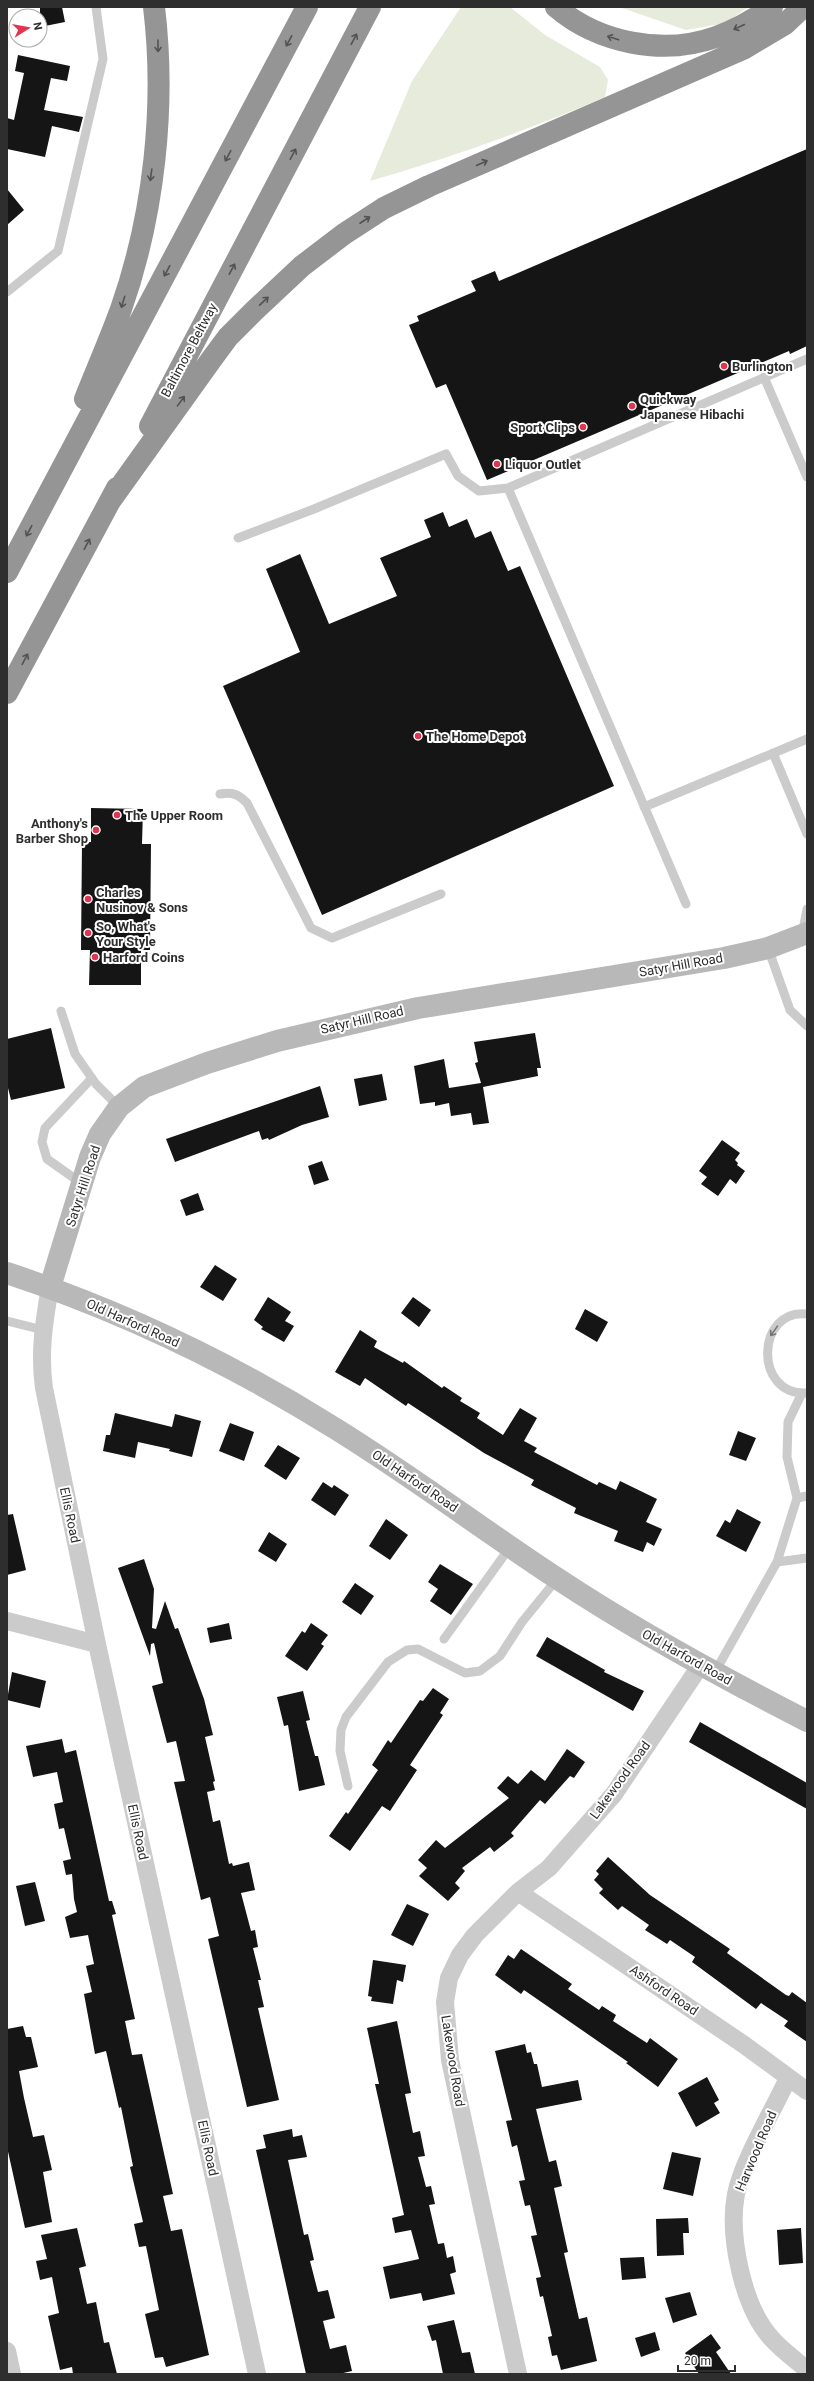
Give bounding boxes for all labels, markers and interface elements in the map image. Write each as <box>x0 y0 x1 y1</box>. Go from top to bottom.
north arrow <box>8 8 48 48</box>
text: N <box>30 21 44 31</box>
one-way arrow <box>733 24 745 31</box>
one-way arrow <box>351 33 358 45</box>
one-way arrow <box>607 34 620 41</box>
one-way arrow <box>284 35 292 47</box>
one-way arrow <box>154 39 162 52</box>
one-way arrow <box>290 148 297 160</box>
one-way arrow <box>223 150 231 162</box>
one-way arrow <box>475 159 487 166</box>
one-way arrow <box>147 169 155 182</box>
one-way arrow <box>360 216 371 225</box>
one-way arrow <box>229 263 237 275</box>
one-way arrow <box>162 265 170 277</box>
one-way arrow <box>119 295 126 308</box>
one-way arrow <box>259 297 269 306</box>
street label: Baltimore Beltway <box>158 300 220 400</box>
place label: Burlington <box>732 359 793 374</box>
marker: Burlington <box>719 361 729 371</box>
place label: Quickway Japanese Hibachi <box>640 392 744 422</box>
one-way arrow <box>177 396 185 407</box>
marker: Quickway Japanese Hibachi <box>627 401 637 411</box>
place label: Sport Clips <box>510 420 575 435</box>
marker: Sport Clips <box>578 422 588 432</box>
place label: Liquor Outlet <box>505 457 582 472</box>
marker: Liquor Outlet <box>492 459 502 469</box>
one-way arrow <box>25 525 32 537</box>
one-way arrow <box>83 538 91 550</box>
one-way arrow <box>22 653 30 665</box>
place label: The Home Depot <box>426 729 525 744</box>
marker: The Home Depot <box>413 731 423 741</box>
place label: The Upper Room <box>125 808 223 823</box>
marker: The Upper Room <box>112 810 122 820</box>
place label: Anthony's Barber Shop <box>16 816 88 846</box>
marker: Anthony's Barber Shop <box>91 825 101 835</box>
place label: Charles Nusinov & Sons <box>96 885 188 915</box>
marker: Charles Nusinov & Sons <box>83 894 93 904</box>
place label: So, What's Your Style <box>96 919 156 949</box>
marker: So, What's Your Style <box>83 928 93 938</box>
place label: Harford Coins <box>103 950 185 965</box>
street label: Satyr Hill Road <box>638 950 724 980</box>
marker: Harford Coins <box>90 952 100 962</box>
street label: Satyr Hill Road <box>319 1003 405 1037</box>
street label: Satyr Hill Road <box>63 1143 103 1229</box>
street label: Old Harford Road <box>84 1296 182 1350</box>
one-way arrow <box>770 1325 778 1336</box>
street label: Old Harford Road <box>369 1447 461 1515</box>
street label: Ellis Road <box>57 1486 83 1544</box>
street label: Old Harford Road <box>640 1626 734 1688</box>
street label: Lakewood Road <box>587 1738 653 1822</box>
street label: Ellis Road <box>125 1803 151 1861</box>
street label: Ashford Road <box>627 1962 701 2018</box>
street label: Lakewood Road <box>438 2014 468 2108</box>
street label: Harwood Road <box>732 2109 780 2193</box>
street label: Ellis Road <box>195 2119 221 2177</box>
scale bar <box>678 2347 735 2373</box>
text: 20 m <box>684 2354 711 2368</box>

